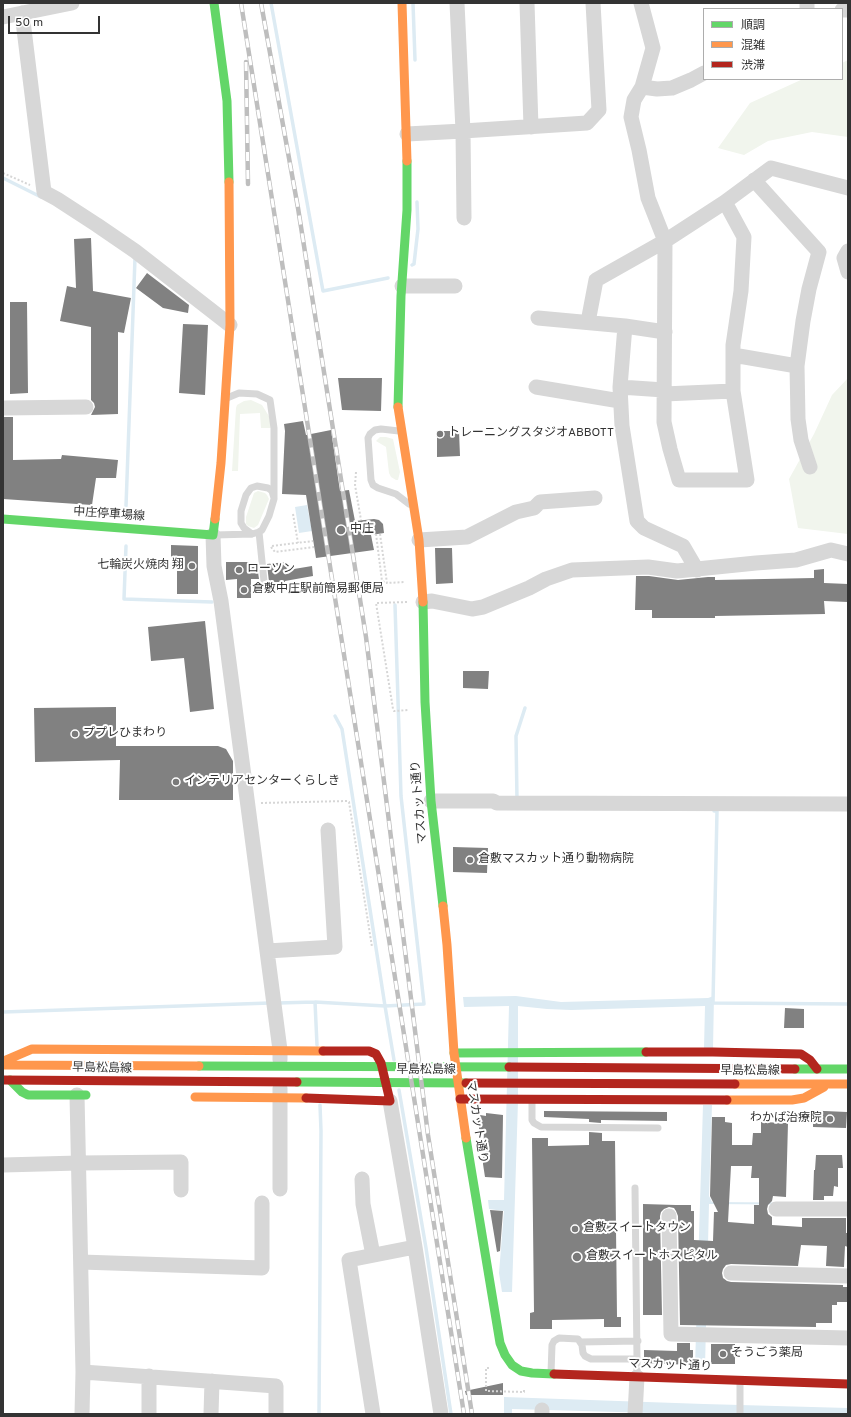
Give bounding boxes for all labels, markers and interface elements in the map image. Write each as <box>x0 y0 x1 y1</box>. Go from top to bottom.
scale bar <box>10 8 102 34</box>
legend <box>703 8 843 80</box>
text: 50 m <box>15 15 43 31</box>
text: 順調 <box>741 18 765 34</box>
text: 混雑 <box>741 38 765 54</box>
text: 渋滞 <box>741 58 765 74</box>
place label: トレーニングスタジオABBOTT <box>448 427 614 441</box>
marker: トレーニングスタジオABBOTT <box>435 429 445 439</box>
street label: 中庄停車場線 <box>73 505 145 525</box>
place label: 中庄 <box>350 523 374 537</box>
marker: 中庄 <box>335 524 347 536</box>
place label: 七輪炭火焼肉 翔 <box>97 559 184 573</box>
marker: 七輪炭火焼肉 翔 <box>187 561 197 571</box>
place label: ローソン <box>247 563 295 577</box>
marker: ローソン <box>234 565 244 575</box>
place label: 倉敷中庄駅前簡易郵便局 <box>252 583 384 597</box>
marker: 倉敷中庄駅前簡易郵便局 <box>239 585 249 595</box>
place label: ププレひまわり <box>83 727 167 741</box>
marker: ププレひまわり <box>70 729 80 739</box>
street label: マスカット通り <box>409 760 431 844</box>
place label: インテリアセンターくらしき <box>184 775 340 789</box>
marker: インテリアセンターくらしき <box>171 777 181 787</box>
place label: 倉敷マスカット通り動物病院 <box>478 853 634 867</box>
marker: 倉敷マスカット通り動物病院 <box>465 855 475 865</box>
street label: 早島松島線 <box>72 1061 132 1077</box>
street label: 早島松島線 <box>396 1064 456 1078</box>
street label: 早島松島線 <box>720 1065 780 1079</box>
street label: マスカット通り <box>462 1079 490 1165</box>
place label: わかば治療院 <box>750 1112 822 1126</box>
marker: わかば治療院 <box>825 1114 835 1124</box>
place label: 倉敷スイートタウン <box>583 1222 691 1236</box>
marker: 倉敷スイートタウン <box>570 1224 580 1234</box>
place label: 倉敷スイートホスピタル <box>586 1250 718 1264</box>
marker: 倉敷スイートホスピタル <box>571 1251 583 1263</box>
place label: そうごう薬局 <box>731 1347 803 1361</box>
marker: そうごう薬局 <box>718 1349 728 1359</box>
street label: マスカット通り <box>628 1357 712 1375</box>

